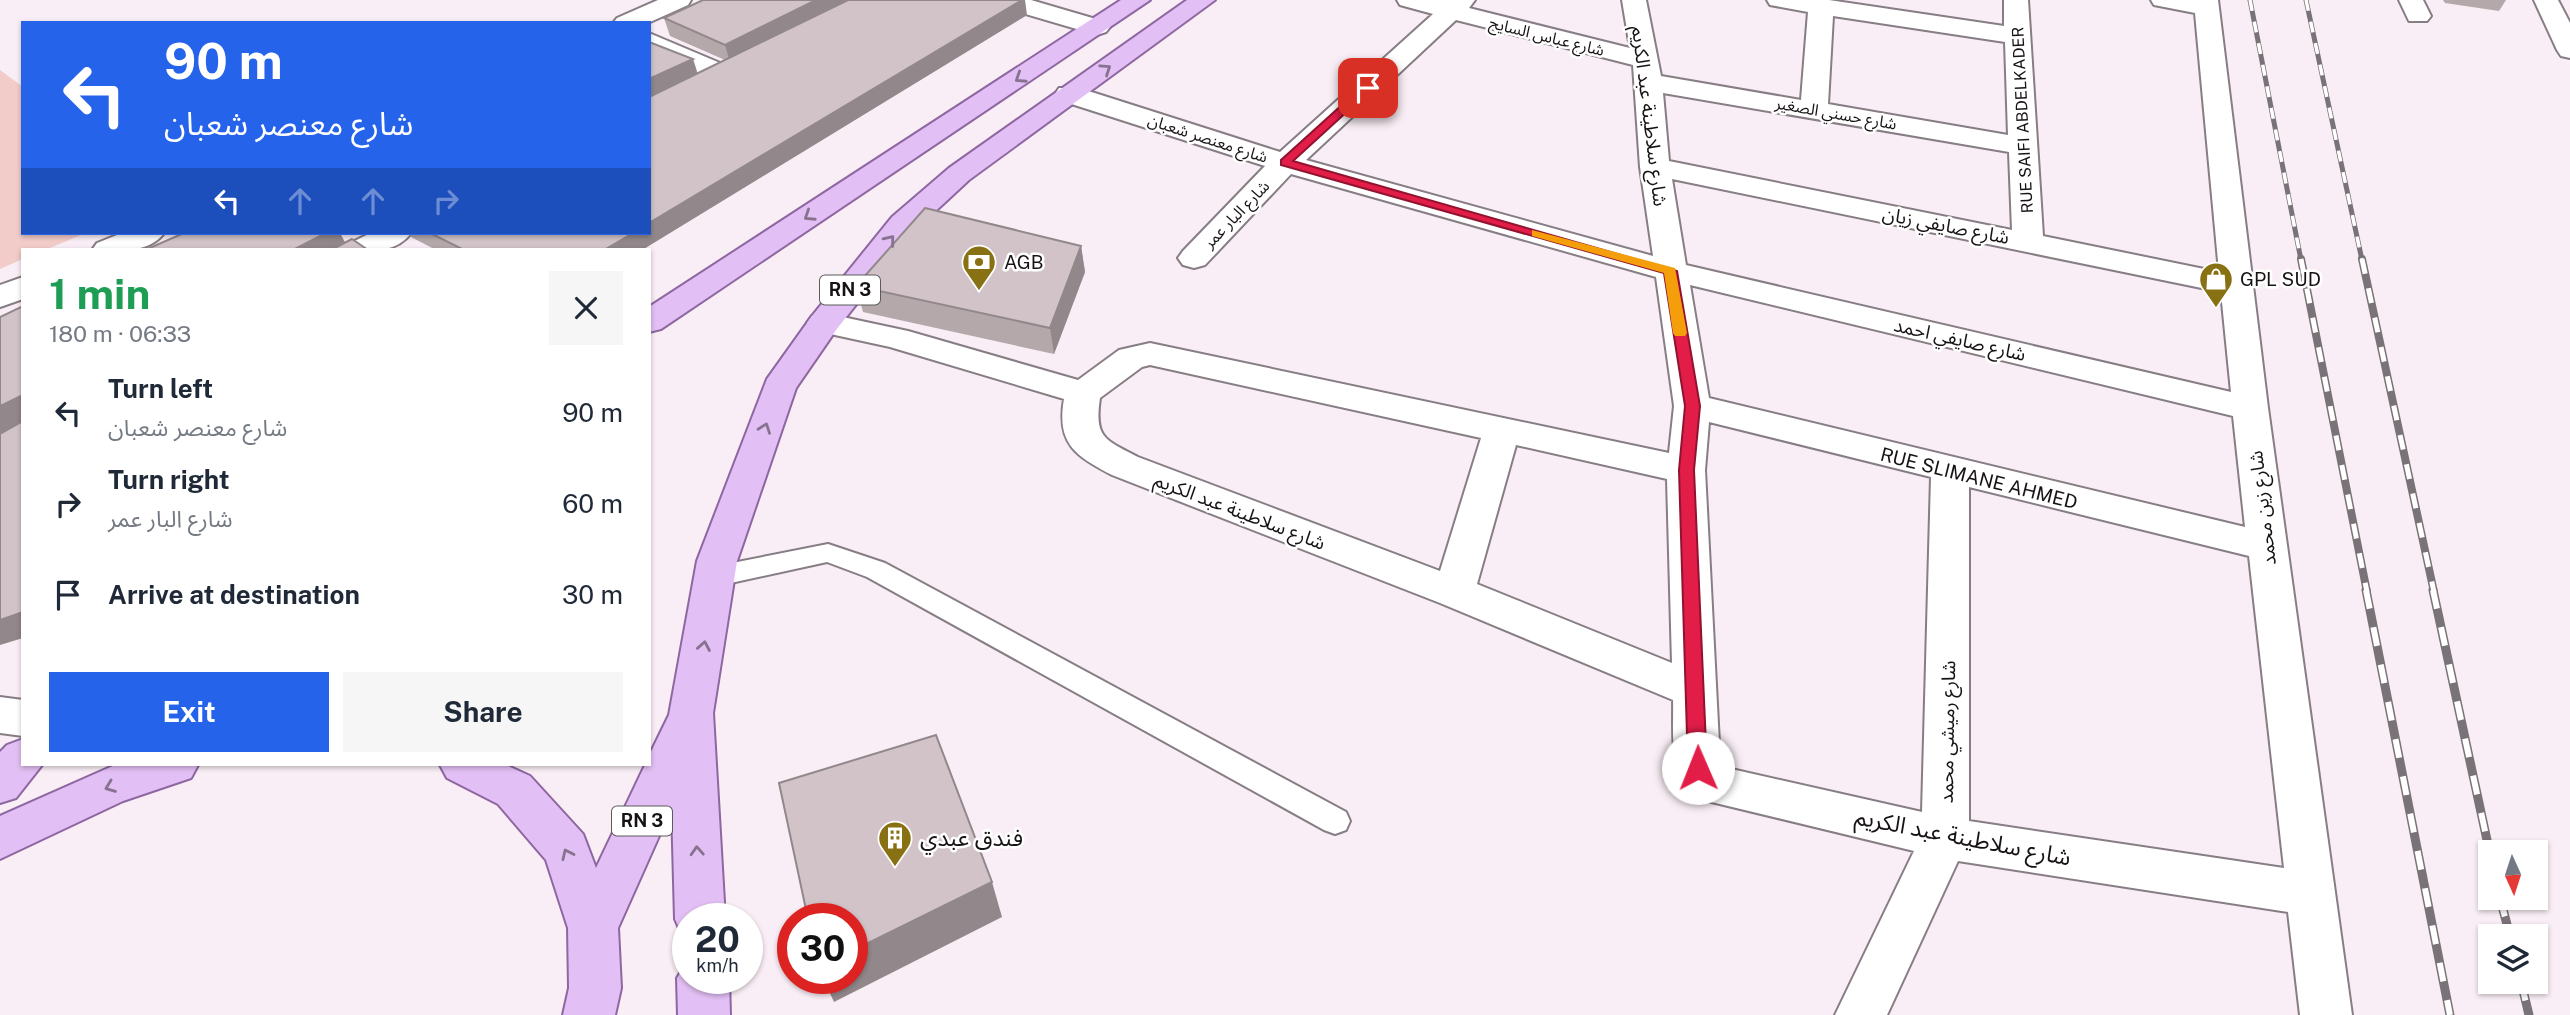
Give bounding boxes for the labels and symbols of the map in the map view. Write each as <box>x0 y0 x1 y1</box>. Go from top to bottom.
street label: شارع عباس السايح <box>1487 13 1606 63</box>
street label: شارع سلاطينة عبد الكريم <box>1624 25 1672 208</box>
street label: RUE SAIFI ABDELKADER <box>2008 26 2037 214</box>
pin <box>1338 58 1398 118</box>
one-way arrow <box>1098 65 1111 77</box>
one-way arrow <box>1014 70 1027 83</box>
street label: شارع حسني الصغير <box>1772 93 1898 136</box>
street label: شارع معنصر شعبان <box>1145 110 1270 170</box>
street label: شارع البار عمر <box>1199 177 1275 255</box>
street label: شارع صايفي زيان <box>1880 202 2011 252</box>
one-way arrow <box>804 208 817 221</box>
one-way arrow <box>882 236 894 249</box>
bank icon: AGB <box>960 243 998 292</box>
place label: AGB <box>1004 251 1044 273</box>
shop icon: GPL SUD <box>2197 260 2235 309</box>
place label: GPL SUD <box>2240 268 2321 290</box>
road number: RN 3 <box>820 276 880 304</box>
street label: شارع صايفي احمد <box>1891 313 2028 369</box>
one-way arrow <box>756 422 770 434</box>
street label: RUE SLIMANE AHMED <box>1878 443 2080 513</box>
street label: شارع زين محمد <box>2244 449 2283 567</box>
street label: شارع سلاطينة عبد الكريم <box>1150 468 1329 558</box>
one-way arrow <box>696 640 711 652</box>
street label: شارع رميشي محمد <box>1935 660 1964 804</box>
position arrow <box>1661 731 1735 805</box>
one-way arrow <box>105 778 117 792</box>
street label: شارع سلاطينة عبد الكريم <box>1852 802 2073 875</box>
road number: RN 3 <box>612 806 672 836</box>
building icon: فندق عبدي <box>876 819 914 868</box>
place label: فندق عبدي <box>920 824 1023 855</box>
north arrow <box>2478 840 2548 910</box>
one-way arrow <box>689 845 704 856</box>
one-way arrow <box>561 849 575 861</box>
speed limit sign: 30 <box>777 903 868 994</box>

